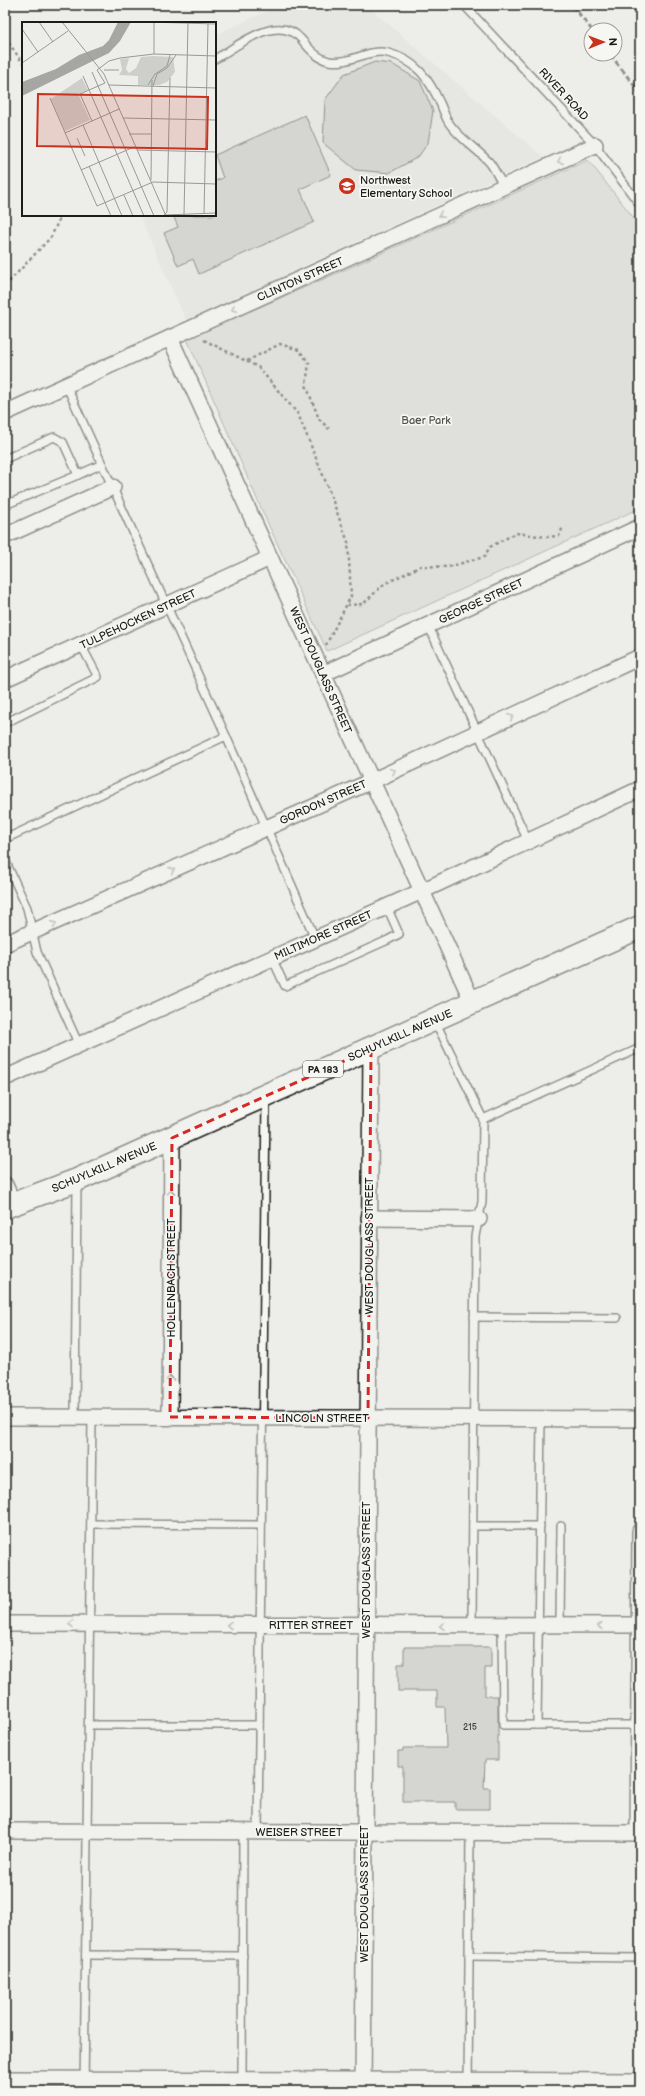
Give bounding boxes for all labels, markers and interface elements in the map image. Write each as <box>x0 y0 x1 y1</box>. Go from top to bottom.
inset map <box>22 22 216 216</box>
north arrow <box>583 22 623 62</box>
text: N <box>606 38 619 46</box>
street label: RIVER ROAD <box>536 66 591 123</box>
one-way arrow <box>556 156 564 164</box>
place label: Northwest Elementary School <box>360 174 452 200</box>
school or university icon: Northwest Elementary School <box>337 176 357 196</box>
one-way arrow <box>438 210 445 218</box>
street label: CLINTON STREET <box>255 254 346 304</box>
one-way arrow <box>230 304 238 312</box>
park label: Baer Park <box>401 414 451 427</box>
street label: GEORGE STREET <box>437 576 526 627</box>
street label: TULPEHOCKEN STREET <box>78 587 199 652</box>
street label: WEST DOUGLASS STREET <box>287 605 354 736</box>
one-way arrow <box>507 714 515 722</box>
one-way arrow <box>389 768 397 776</box>
street label: GORDON STREET <box>278 777 369 827</box>
one-way arrow <box>168 867 176 875</box>
street label: MILTIMORE STREET <box>272 908 375 963</box>
one-way arrow <box>50 920 57 928</box>
street label: SCHUYLKILL AVENUE <box>346 1007 454 1064</box>
road number: PA 183 <box>303 1061 343 1077</box>
street label: SCHUYLKILL AVENUE <box>50 1139 159 1195</box>
street label: WEST DOUGLASS STREET <box>363 1177 376 1315</box>
one-way arrow <box>167 1189 176 1195</box>
street label: HOLLENBACH STREET <box>165 1218 178 1338</box>
one-way arrow <box>166 1375 174 1381</box>
street label: LINCOLN STREET <box>275 1412 369 1425</box>
street label: WEST DOUGLASS STREET <box>360 1501 373 1639</box>
street label: RITTER STREET <box>269 1619 354 1632</box>
one-way arrow <box>68 1620 74 1628</box>
one-way arrow <box>226 1621 232 1629</box>
one-way arrow <box>439 1622 445 1630</box>
one-way arrow <box>597 1622 603 1630</box>
house number: 215 <box>463 1722 477 1733</box>
street label: WEST DOUGLASS STREET <box>358 1825 371 1963</box>
street label: WEISER STREET <box>255 1826 343 1839</box>

